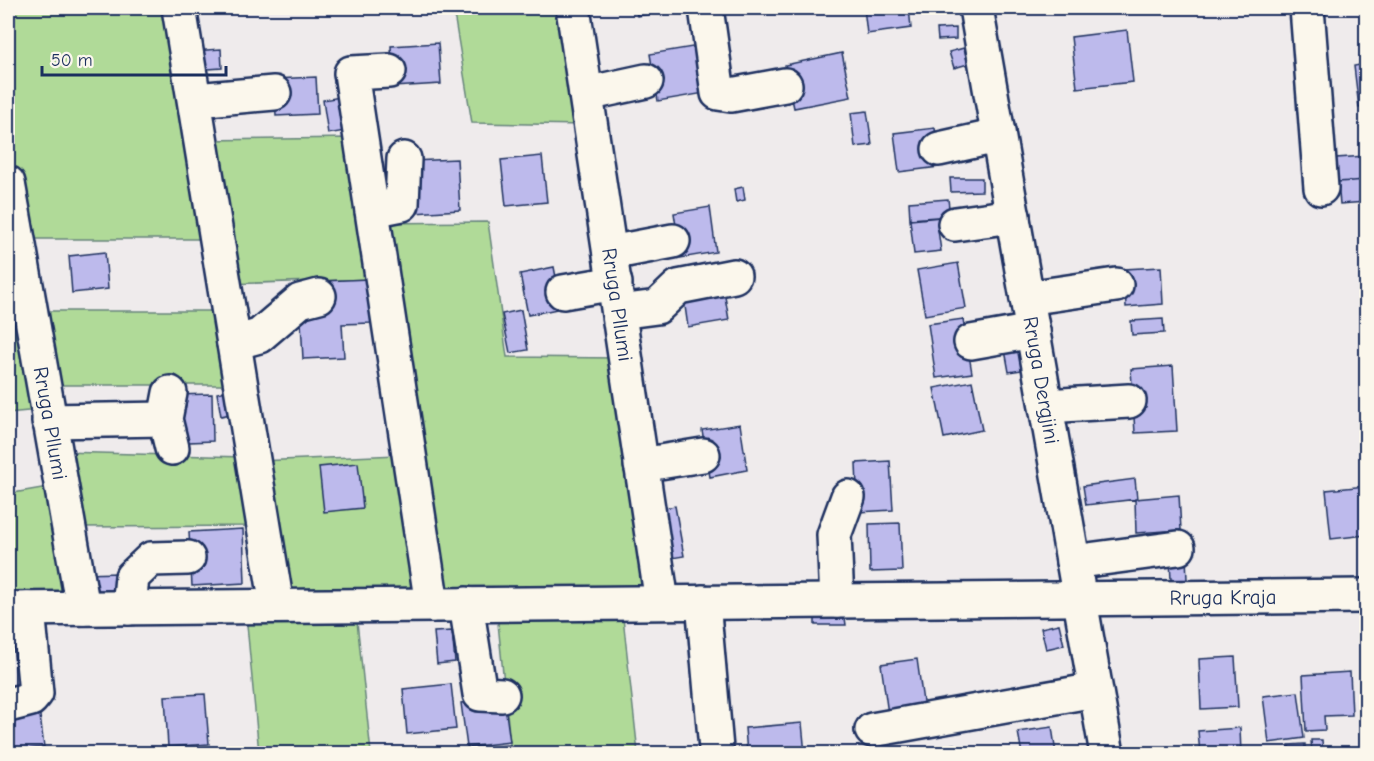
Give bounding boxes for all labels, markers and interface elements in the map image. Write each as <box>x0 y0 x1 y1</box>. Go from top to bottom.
scale bar <box>42 39 226 77</box>
text: 50 m <box>51 50 93 71</box>
street label: Rruga Pllumi <box>597 246 638 363</box>
street label: Rruga Dergjini <box>1018 315 1064 446</box>
street label: Rruga Pllumi <box>29 365 72 482</box>
street label: Rruga Kraja <box>1169 585 1277 610</box>

